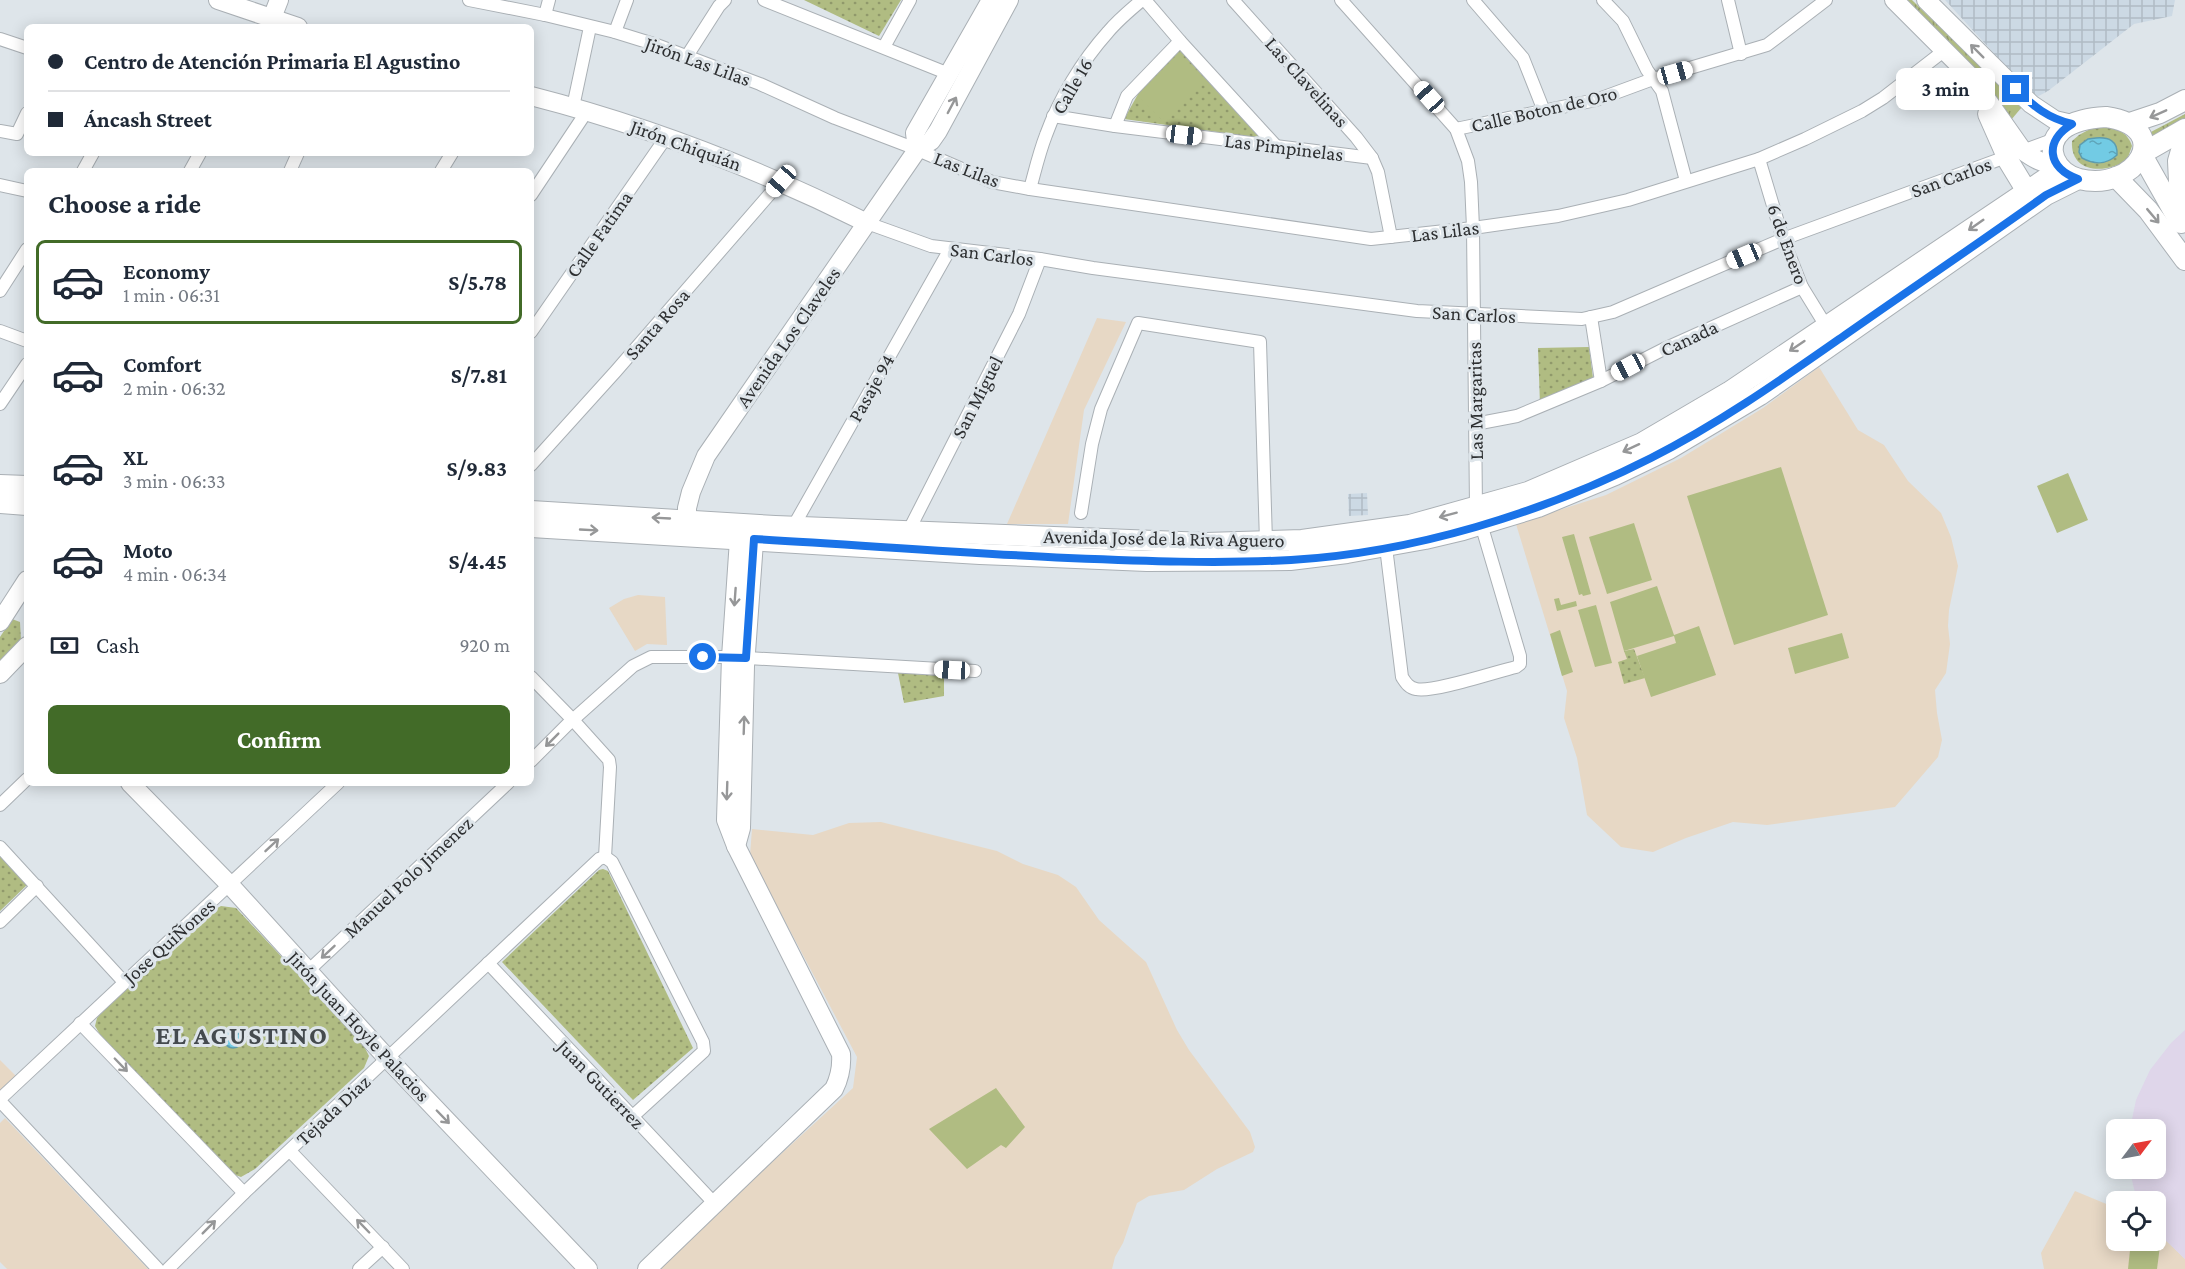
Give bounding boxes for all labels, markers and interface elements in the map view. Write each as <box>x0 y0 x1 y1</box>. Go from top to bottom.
street label: Jirón Las Lilas <box>640 31 754 91</box>
street label: Las Clavelinas <box>1261 33 1353 132</box>
one-way arrow <box>1970 44 1985 59</box>
text: Centro de Atención Primaria El Agustino <box>84 49 460 74</box>
street label: Calle 16 <box>1047 54 1097 118</box>
car <box>1655 59 1695 87</box>
callout: 3 min <box>1896 68 1995 110</box>
route end <box>2002 75 2029 102</box>
car <box>1410 78 1448 116</box>
text: 3 min <box>1922 78 1969 100</box>
street label: Calle Boton de Oro <box>1469 82 1619 136</box>
one-way arrow <box>947 96 958 114</box>
text: Áncash Street <box>84 107 212 132</box>
one-way arrow <box>2150 108 2168 120</box>
street label: Jirón Chiquián <box>625 114 745 176</box>
car <box>1165 124 1203 146</box>
street label: Las Pimpinelas <box>1223 129 1345 166</box>
street label: Las Lilas <box>931 146 1003 192</box>
street label: San Carlos <box>1908 152 1994 202</box>
car <box>762 162 800 200</box>
street label: Calle Fatima <box>561 187 637 281</box>
text: Choose a ride <box>48 189 201 219</box>
street label: 6 de Enero <box>1763 201 1813 287</box>
one-way arrow <box>2147 208 2160 224</box>
street label: Las Lilas <box>1410 216 1480 246</box>
one-way arrow <box>1968 219 1984 231</box>
street label: San Carlos <box>949 238 1035 270</box>
car <box>1724 241 1764 271</box>
icon: car <box>51 255 105 309</box>
text: Economy <box>123 259 210 284</box>
street label: Avenida Los Claveles <box>731 263 845 411</box>
text: S/5.78 <box>448 270 507 295</box>
text: 1 min · 06:31 <box>123 284 220 306</box>
street label: Santa Rosa <box>620 284 694 364</box>
street label: San Carlos <box>1431 301 1517 327</box>
street label: Canada <box>1657 315 1721 361</box>
one-way arrow <box>1789 340 1805 352</box>
street label: Las Margaritas <box>1463 342 1488 460</box>
icon: car <box>51 348 105 402</box>
street label: Pasaje 94 <box>844 350 899 426</box>
car <box>1608 351 1648 383</box>
text: Comfort <box>123 352 201 377</box>
street label: San Miguel <box>947 352 1008 442</box>
text: S/7.81 <box>451 363 507 388</box>
text: 2 min · 06:32 <box>123 377 226 399</box>
icon: car <box>51 441 105 495</box>
one-way arrow <box>1622 443 1640 455</box>
text: XL <box>123 445 148 470</box>
text: S/9.83 <box>446 456 507 481</box>
text: 3 min · 06:33 <box>123 470 226 492</box>
one-way arrow <box>1439 509 1458 521</box>
one-way arrow <box>651 512 671 523</box>
one-way arrow <box>579 525 599 536</box>
street label: Avenida José de la Riva Aguero <box>1043 525 1285 552</box>
icon: car <box>51 534 105 588</box>
text: Moto <box>123 538 173 563</box>
text: S/4.45 <box>448 549 507 574</box>
text: 4 min · 06:34 <box>123 563 227 585</box>
one-way arrow <box>730 586 741 606</box>
icon: cash <box>48 629 81 662</box>
text: Cash <box>96 633 140 658</box>
text: 920 m <box>459 634 510 656</box>
route start <box>689 643 716 670</box>
car <box>934 660 970 680</box>
button: Confirm <box>48 705 510 774</box>
one-way arrow <box>738 716 749 736</box>
one-way arrow <box>544 733 559 748</box>
one-way arrow <box>721 781 732 801</box>
street label: Manuel Polo Jimenez <box>339 812 477 943</box>
one-way arrow <box>265 838 280 852</box>
street label: Jose QuiÑones <box>117 894 220 990</box>
street label: Jirón Juan Hoyle Palacios <box>281 945 435 1107</box>
one-way arrow <box>320 945 335 960</box>
district label: EL AGUSTINO <box>156 1021 328 1050</box>
street label: Juan Gutierrez <box>551 1033 649 1134</box>
one-way arrow <box>113 1057 128 1072</box>
street label: Tejada Diaz <box>292 1070 375 1150</box>
one-way arrow <box>435 1109 450 1124</box>
north arrow <box>2106 1119 2166 1179</box>
map controls <box>2106 1119 2166 1251</box>
button: locate <box>2106 1191 2166 1251</box>
one-way arrow <box>356 1219 370 1234</box>
one-way arrow <box>202 1220 217 1235</box>

